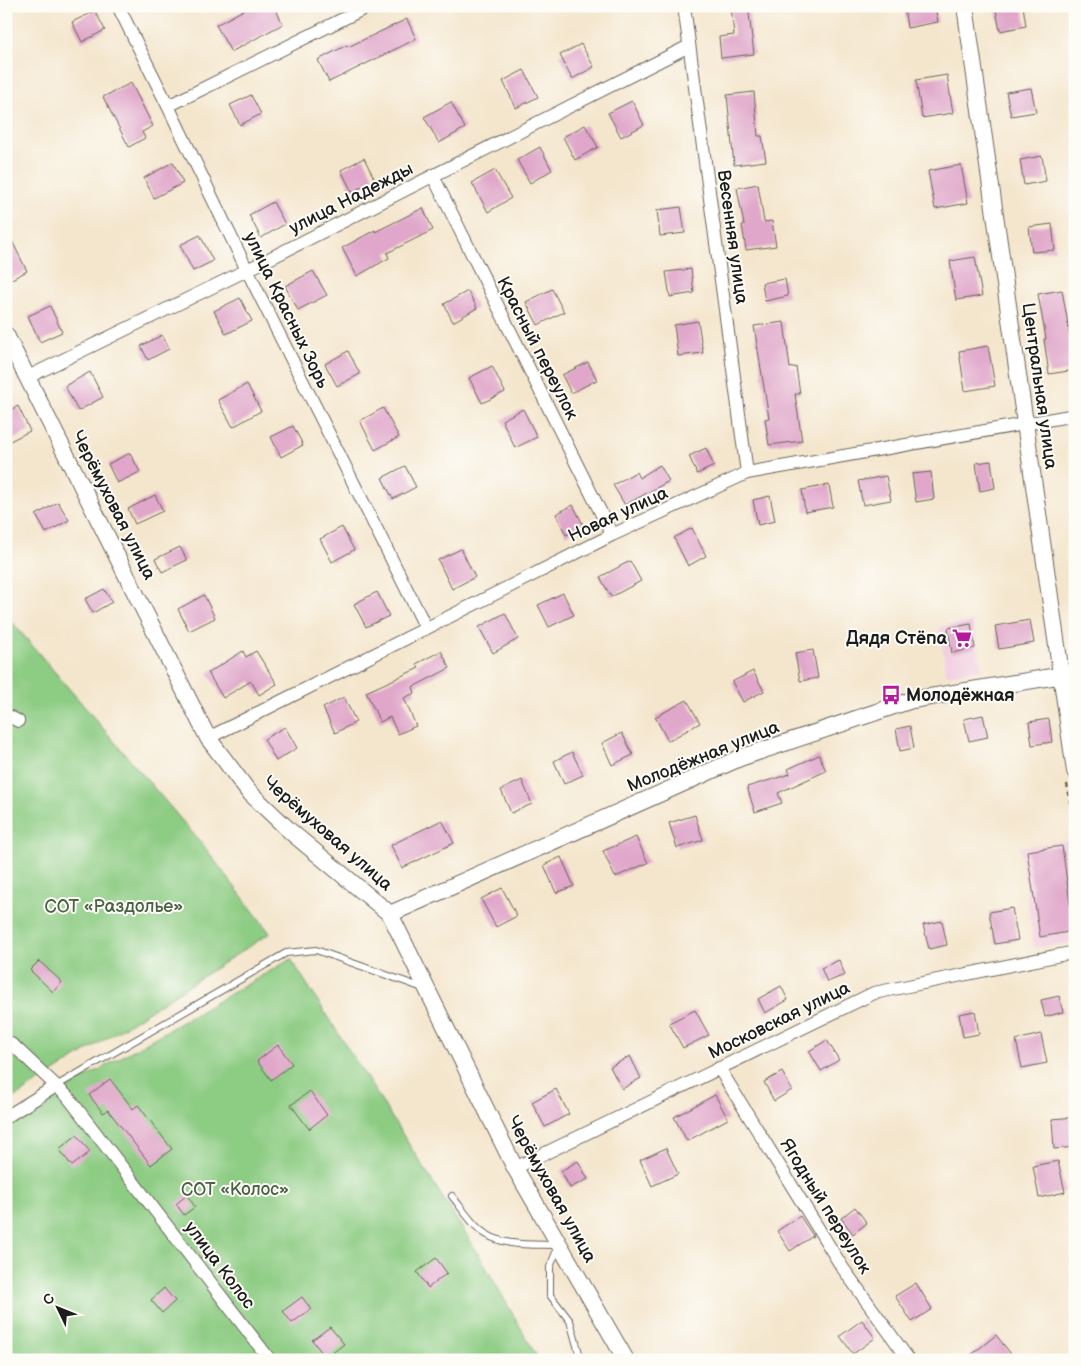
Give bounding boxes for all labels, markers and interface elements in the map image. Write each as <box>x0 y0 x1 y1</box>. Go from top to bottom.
street label: улица Надежды <box>286 158 417 239</box>
street label: Весенняя улица <box>713 169 752 306</box>
street label: улица Красных Зорь <box>240 229 334 392</box>
street label: Красный переулок <box>492 273 583 424</box>
street label: Центральная улица <box>1017 302 1062 471</box>
street label: Черёмуховая улица <box>67 427 160 583</box>
street label: Новая улица <box>565 482 672 547</box>
supermarket icon: Дядя Стёпа <box>951 627 973 649</box>
place label: Дядя Стёпа <box>846 628 948 649</box>
bus stop icon: Молодёжная <box>880 684 902 706</box>
place label: Молодёжная <box>906 685 1015 706</box>
street label: Молодёжная улица <box>624 716 783 797</box>
street label: Черёмуховая улица <box>259 772 397 895</box>
park label: СОТ «Раздолье» <box>45 896 183 917</box>
street label: Московская улица <box>705 977 854 1064</box>
street label: Черёмуховая улица <box>503 1112 601 1266</box>
street label: Ягодный переулок <box>775 1135 876 1278</box>
park label: СОТ «Колос» <box>181 1179 289 1200</box>
street label: улица Колос <box>180 1217 259 1313</box>
north arrow <box>32 1284 82 1334</box>
text: С <box>39 1290 59 1309</box>

